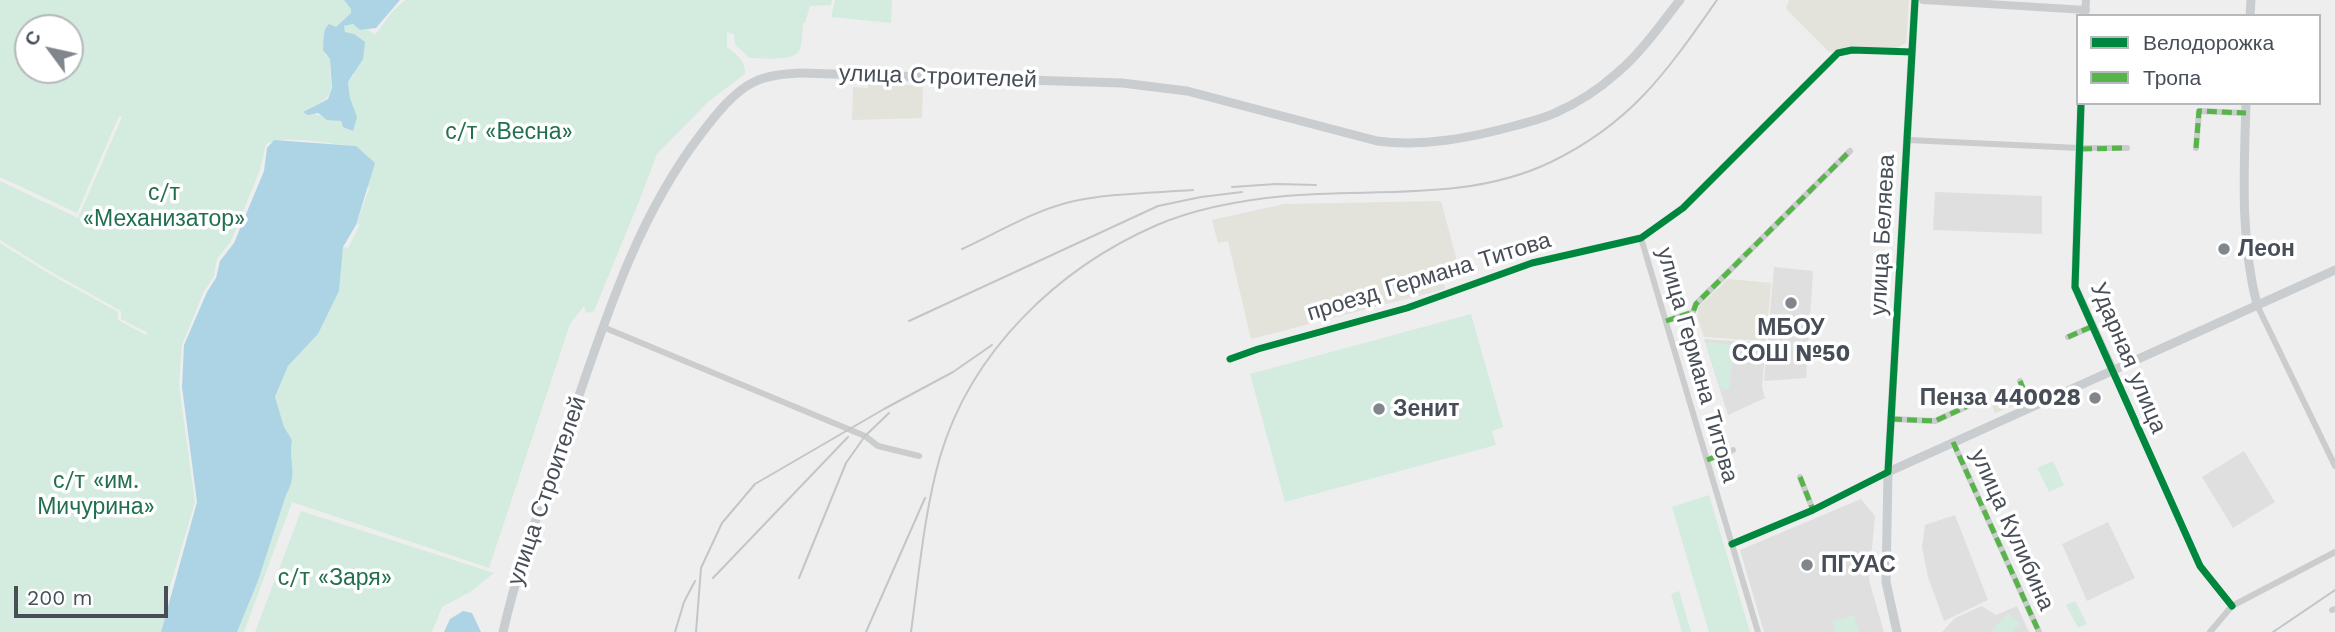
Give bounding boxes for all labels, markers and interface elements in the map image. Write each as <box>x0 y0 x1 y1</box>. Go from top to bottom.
north arrow <box>14 14 84 84</box>
legend <box>2076 14 2321 105</box>
text: С <box>19 26 46 50</box>
text: Велодорожка <box>2143 30 2274 55</box>
street label: улица Строителей <box>839 60 1037 94</box>
text: Тропа <box>2143 65 2201 90</box>
park label: с/т «Весна» <box>445 118 573 146</box>
street label: улица Беляева <box>1865 154 1901 316</box>
park label: с/т «Механизатор» <box>83 179 245 233</box>
street label: проезд Германа Титова <box>1304 227 1554 327</box>
place label: Леон <box>2238 235 2295 263</box>
marker: Леон <box>2216 241 2232 257</box>
street label: улица Германа Титова <box>1650 244 1744 486</box>
street label: Ударная улица <box>2084 279 2172 437</box>
marker: МБОУ СОШ №50 <box>1783 295 1799 311</box>
place label: МБОУ СОШ №50 <box>1732 314 1850 368</box>
place label: Пенза 440028 <box>1920 384 2081 412</box>
marker: Пенза 440028 <box>2087 390 2103 406</box>
street label: улица Строителей <box>502 393 592 589</box>
place label: Зенит <box>1393 395 1459 423</box>
marker: Зенит <box>1371 401 1387 417</box>
street label: улица Кулибина <box>1964 445 2060 615</box>
park label: с/т «им. Мичурина» <box>37 467 155 521</box>
place label: ПГУАС <box>1821 551 1896 579</box>
marker: ПГУАС <box>1799 557 1815 573</box>
park label: с/т «Заря» <box>278 564 392 592</box>
scale bar <box>18 572 172 616</box>
text: 200 m <box>27 585 93 610</box>

